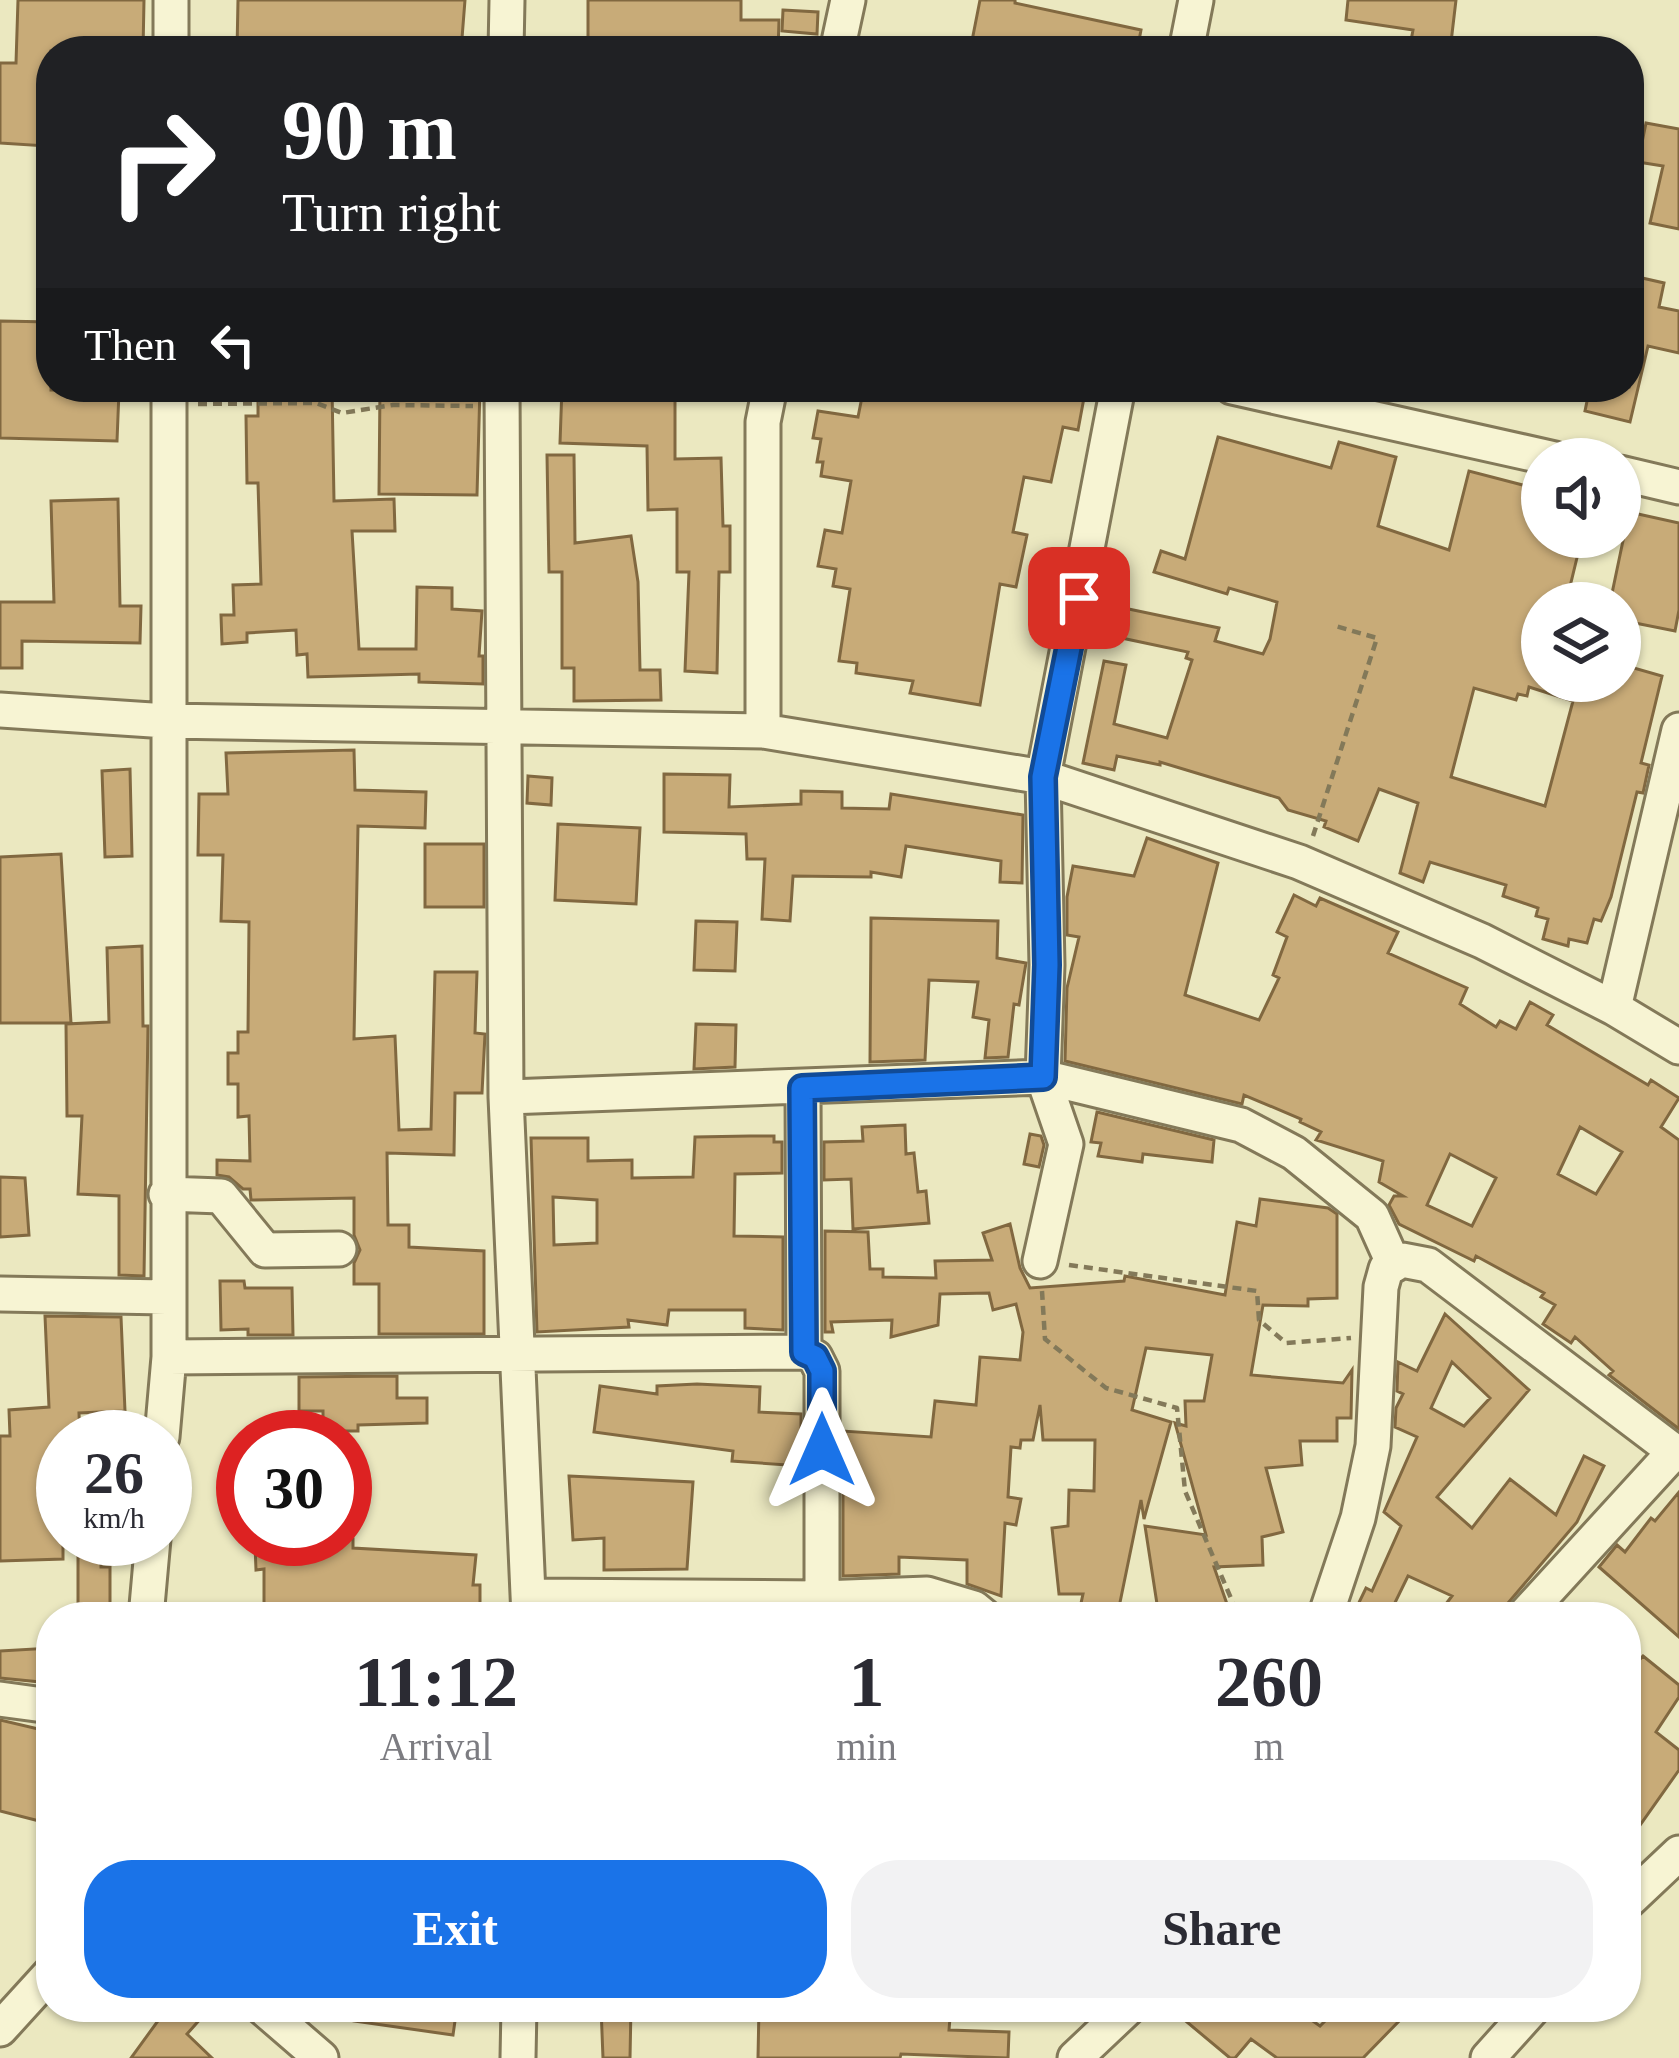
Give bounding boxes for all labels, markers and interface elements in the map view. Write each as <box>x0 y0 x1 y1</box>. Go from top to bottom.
icon: right <box>84 84 240 240</box>
text: 90 m <box>282 84 457 177</box>
text: Turn right <box>282 183 501 243</box>
icon: left <box>200 312 266 378</box>
text: Then <box>84 320 176 370</box>
map controls <box>1521 438 1641 702</box>
button: sound <box>1521 438 1641 558</box>
pin <box>1028 547 1130 649</box>
icon: arrive <box>1046 565 1112 631</box>
button: layers <box>1521 582 1641 702</box>
position arrow <box>759 1387 885 1513</box>
speed limit sign: 30 <box>216 1410 372 1566</box>
text: 26 <box>84 1440 144 1506</box>
text: km/h <box>83 1501 145 1534</box>
text: 11:12 <box>354 1642 518 1722</box>
text: 1 <box>849 1642 885 1722</box>
text: 260 <box>1215 1642 1323 1722</box>
text: Arrival <box>380 1725 492 1768</box>
text: min <box>836 1725 897 1768</box>
text: m <box>1254 1725 1284 1768</box>
button: Exit <box>84 1860 827 1998</box>
button: Share <box>851 1860 1593 1998</box>

